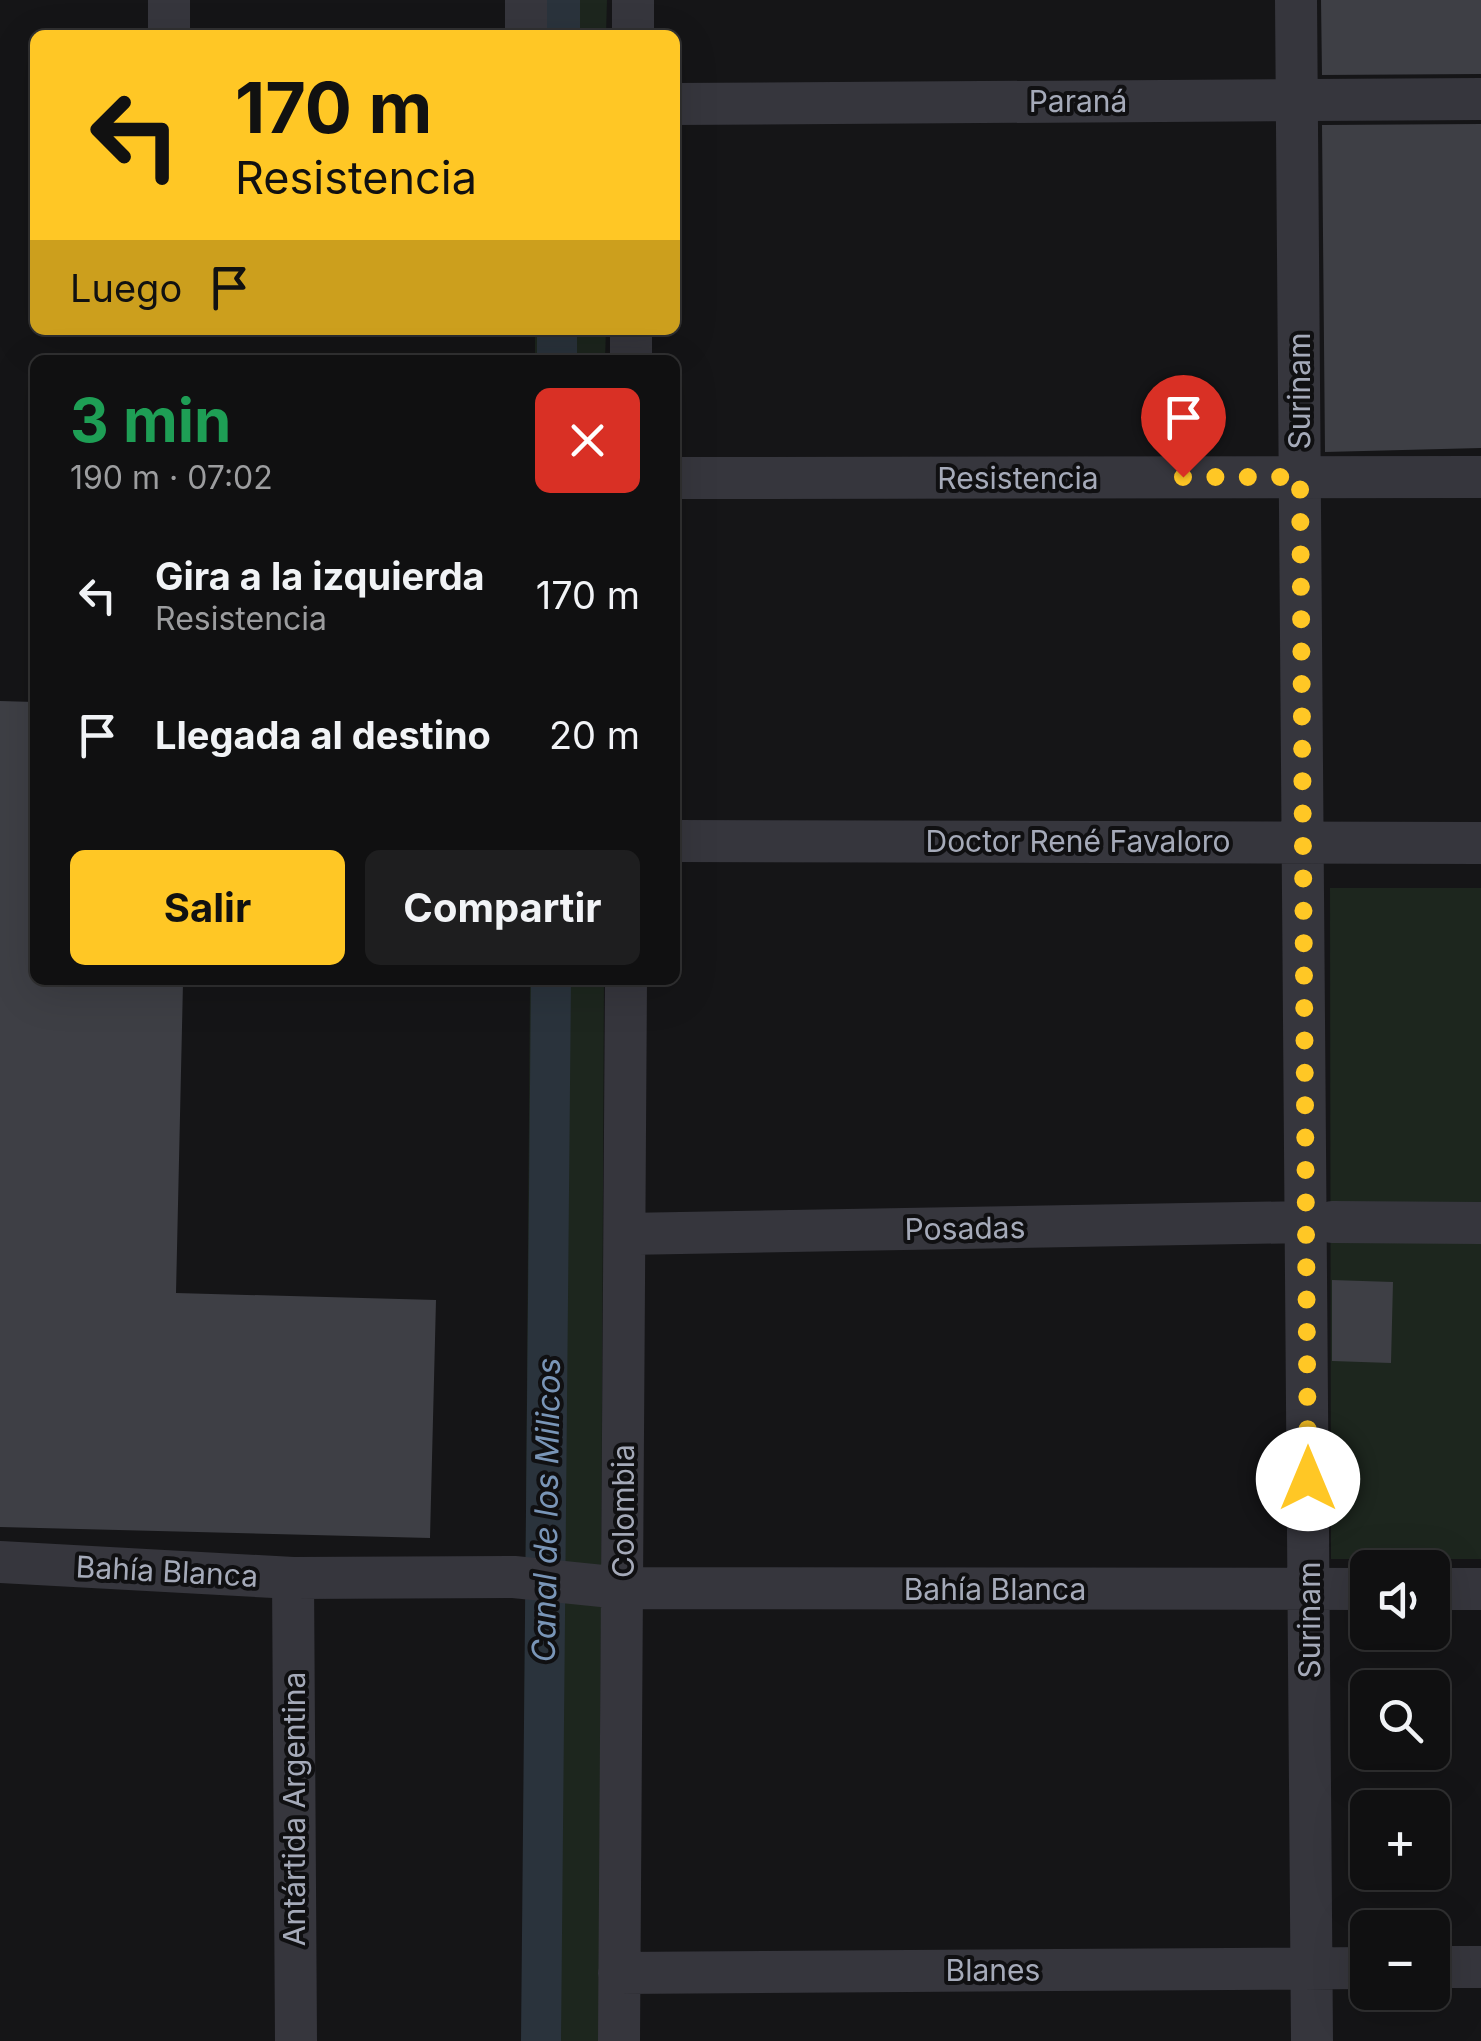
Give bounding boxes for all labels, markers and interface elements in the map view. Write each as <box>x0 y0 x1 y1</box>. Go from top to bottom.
text: 170 m <box>235 65 432 150</box>
icon: left <box>70 70 200 200</box>
street label: Paraná <box>1029 83 1127 119</box>
text: Resistencia <box>235 150 477 205</box>
icon: arrive <box>202 260 257 315</box>
text: Luego <box>70 265 182 311</box>
street label: Surinam <box>1281 333 1317 449</box>
pin <box>1141 375 1226 478</box>
text: 3 min <box>70 384 231 456</box>
button: close <box>535 388 640 493</box>
icon: arrive <box>1156 390 1211 445</box>
text: 190 m · 07:02 <box>70 458 273 497</box>
street label: Resistencia <box>937 460 1099 496</box>
text: Gira a la izquierda <box>155 553 485 599</box>
icon: left <box>70 568 125 623</box>
text: 170 m <box>536 572 640 618</box>
text: Resistencia <box>155 599 327 638</box>
icon: arrive <box>70 708 125 763</box>
text: Llegada al destino <box>155 712 491 758</box>
text: 20 m <box>549 712 640 758</box>
street label: Doctor René Favaloro <box>925 823 1231 859</box>
button: Salir <box>70 850 345 965</box>
button: Compartir <box>365 850 640 965</box>
street label: Posadas <box>904 1209 1026 1247</box>
water label: Canal de los Milicos <box>524 1357 568 1663</box>
position arrow <box>1256 1427 1360 1531</box>
street label: Colombia <box>605 1444 641 1578</box>
street label: Bahía Blanca <box>75 1548 259 1594</box>
map controls <box>1350 1550 1450 2010</box>
button: sound <box>1350 1550 1450 1650</box>
street label: Surinam <box>1291 1562 1327 1678</box>
street label: Bahía Blanca <box>904 1571 1086 1607</box>
button: search <box>1350 1670 1450 1770</box>
street label: Antártida Argentina <box>276 1672 312 1946</box>
button: + <box>1350 1790 1450 1890</box>
button: − <box>1350 1910 1450 2010</box>
street label: Blanes <box>946 1952 1040 1988</box>

